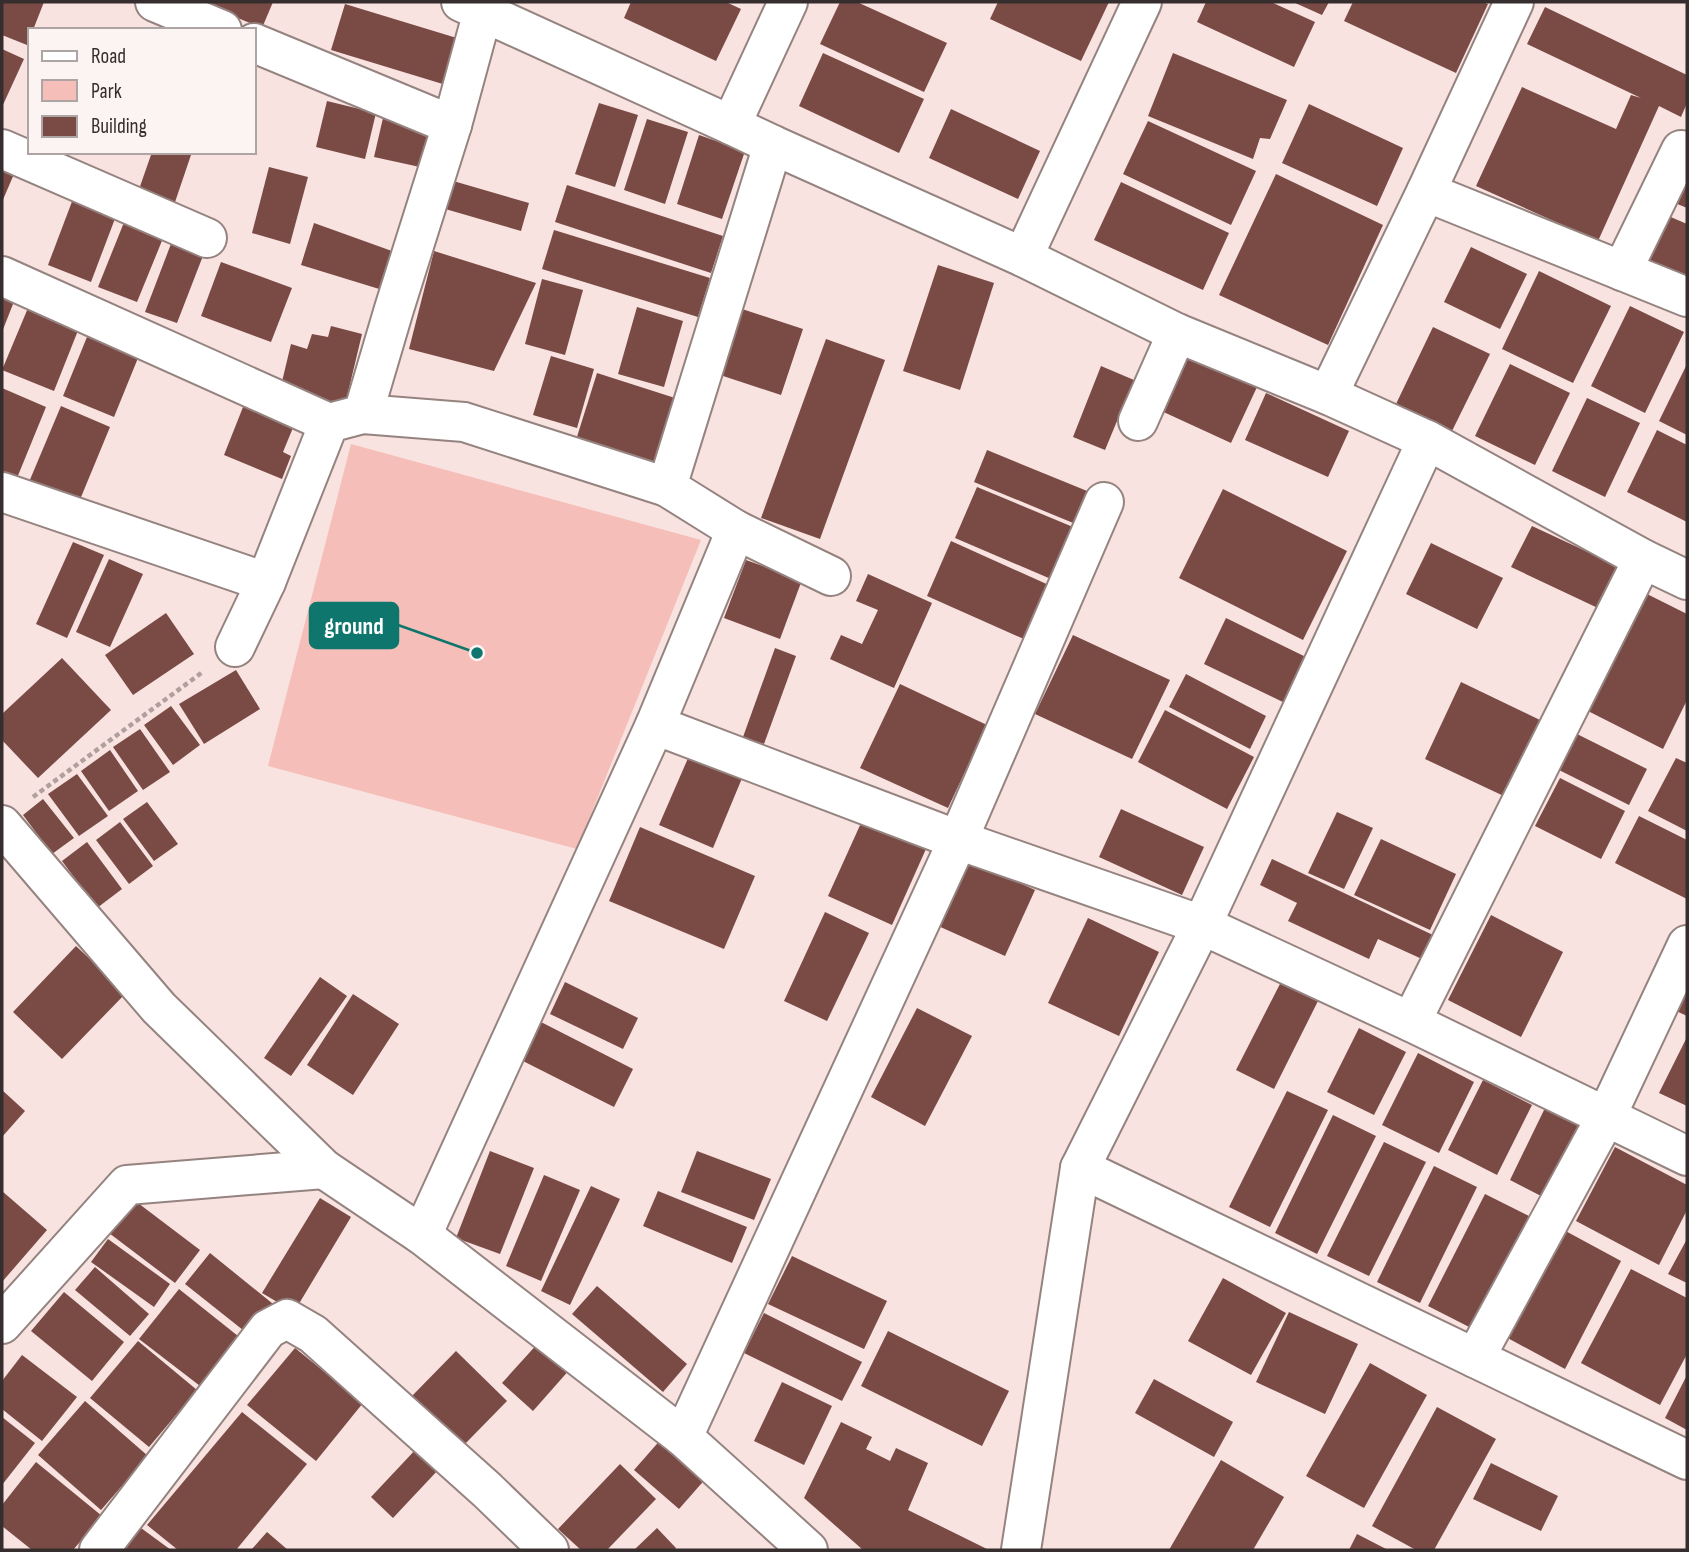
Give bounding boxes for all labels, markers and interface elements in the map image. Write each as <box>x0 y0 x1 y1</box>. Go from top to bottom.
legend <box>28 28 256 154</box>
text: Road <box>91 44 126 69</box>
text: Park <box>91 79 122 104</box>
text: Building <box>91 114 147 139</box>
callout: ground <box>310 603 398 648</box>
text: ground <box>324 612 384 641</box>

